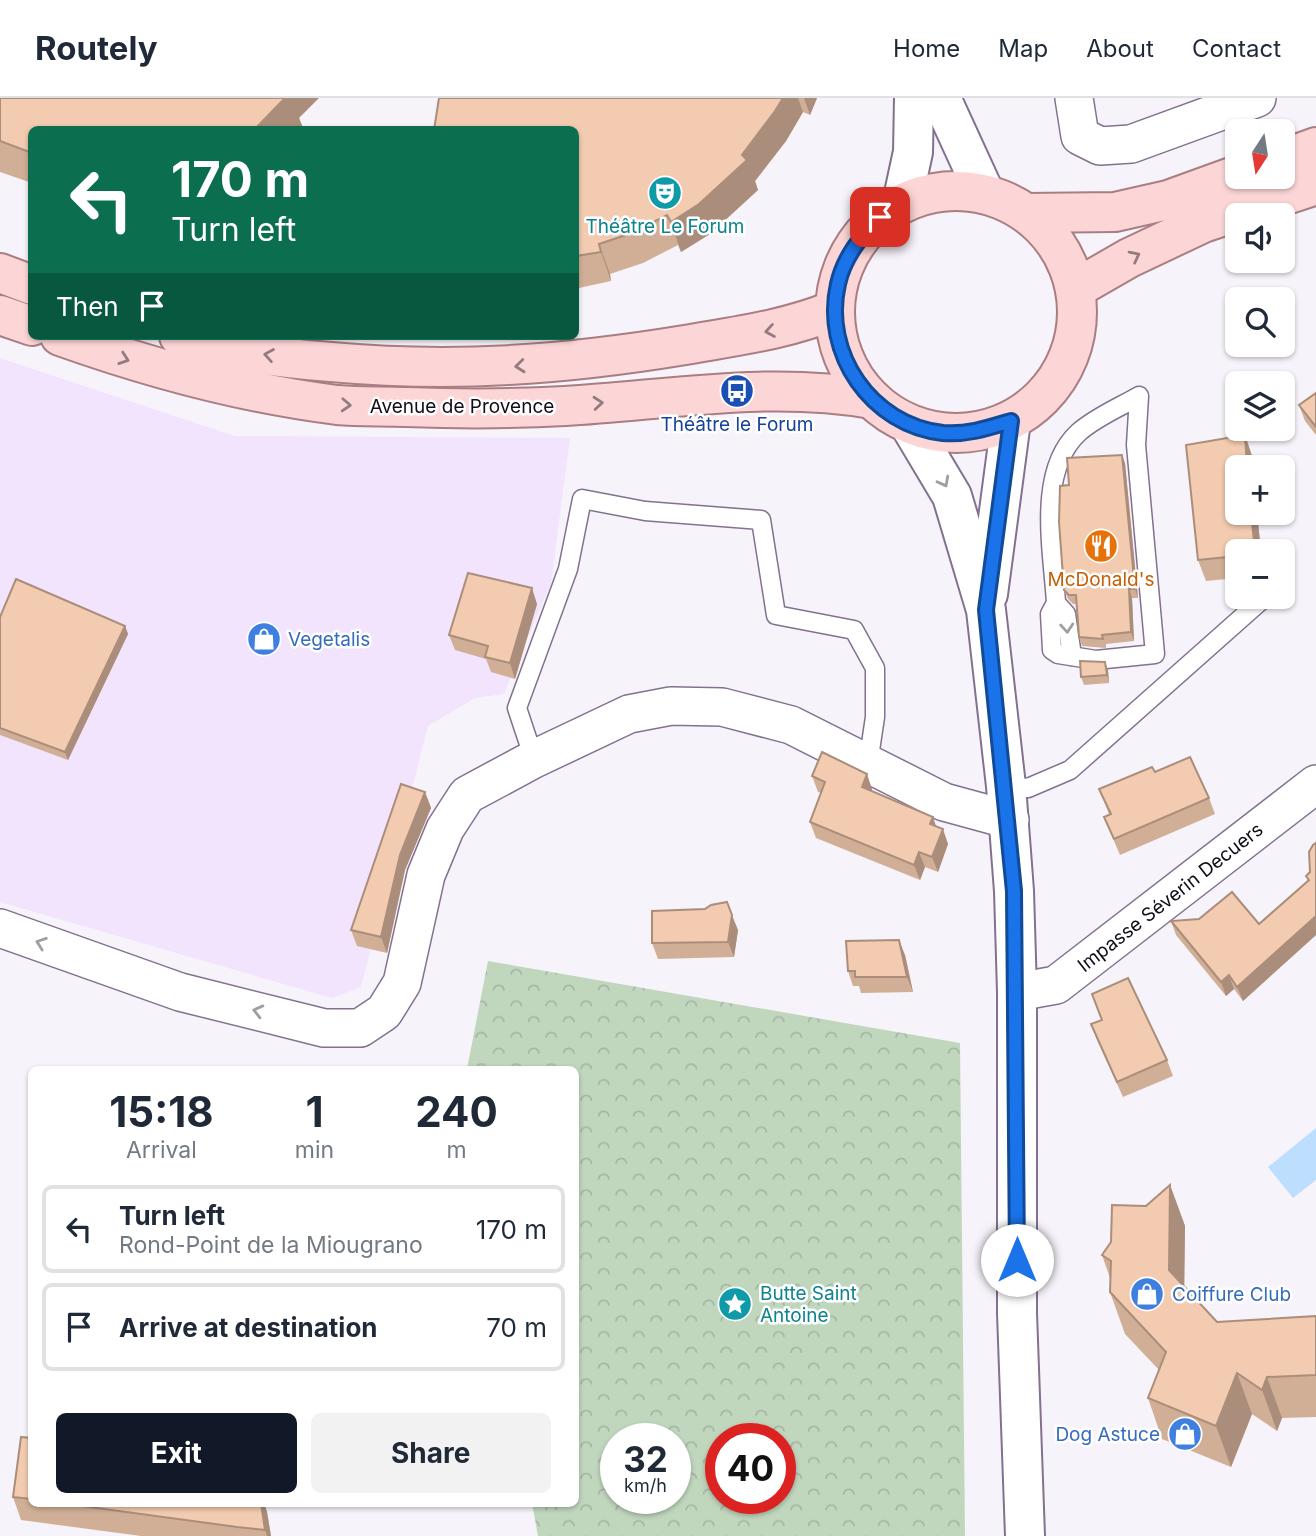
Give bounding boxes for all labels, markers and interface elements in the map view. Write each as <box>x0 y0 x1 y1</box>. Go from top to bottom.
text: Routely <box>35 28 158 68</box>
text: Home <box>893 34 960 63</box>
text: Map <box>998 34 1048 63</box>
text: About <box>1086 34 1154 63</box>
text: Contact <box>1192 34 1281 63</box>
north arrow <box>1225 119 1295 189</box>
map controls <box>1225 119 1295 609</box>
text: 170 m <box>171 150 309 209</box>
icon: left <box>56 154 147 245</box>
theatre icon: Théâtre Le Forum <box>646 174 684 212</box>
pin <box>850 187 910 247</box>
icon: arrive <box>861 198 899 236</box>
button: sound <box>1225 203 1295 273</box>
text: Turn left <box>171 210 296 249</box>
place label: Théâtre Le Forum <box>586 215 744 238</box>
one-way arrow <box>1128 250 1140 264</box>
icon: arrive <box>133 287 171 325</box>
button: search <box>1225 287 1295 357</box>
text: Then <box>56 291 119 322</box>
one-way arrow <box>764 323 776 338</box>
one-way arrow <box>263 348 275 363</box>
one-way arrow <box>117 351 129 365</box>
one-way arrow <box>514 358 525 373</box>
button: layers <box>1225 371 1295 441</box>
bus stop icon: Théâtre le Forum <box>718 372 756 410</box>
street label: Avenue de Provence <box>370 395 554 418</box>
one-way arrow <box>593 396 604 411</box>
one-way arrow <box>341 397 352 412</box>
place label: Théâtre le Forum <box>661 413 813 436</box>
button: + <box>1225 455 1295 525</box>
one-way arrow <box>936 474 950 487</box>
restaurant icon: McDonald's <box>1082 527 1120 565</box>
button: − <box>1225 539 1295 609</box>
place label: McDonald's <box>1048 568 1154 591</box>
shop icon: Vegetalis <box>245 620 283 658</box>
one-way arrow <box>1059 623 1074 634</box>
place label: Vegetalis <box>288 628 370 651</box>
street label: Impasse Séverin Decuers <box>1073 818 1268 977</box>
one-way arrow <box>35 937 48 951</box>
one-way arrow <box>252 1005 264 1019</box>
text: 15:18 <box>109 1086 214 1137</box>
text: 1 <box>305 1086 323 1137</box>
text: 240 <box>415 1086 498 1137</box>
text: Arrival <box>126 1136 197 1164</box>
text: min <box>295 1136 334 1164</box>
text: m <box>446 1136 467 1164</box>
text: Turn left <box>119 1200 225 1231</box>
icon: left <box>60 1210 98 1248</box>
text: 170 m <box>476 1214 547 1245</box>
position arrow <box>980 1223 1054 1297</box>
text: Rond-Point de la Miougrano <box>119 1231 423 1259</box>
shop icon: Coiffure Club <box>1128 1275 1166 1313</box>
place label: Butte Saint Antoine <box>760 1282 857 1327</box>
place label: Coiffure Club <box>1172 1283 1291 1306</box>
place icon: Butte Saint Antoine <box>716 1285 754 1323</box>
icon: arrive <box>60 1308 98 1346</box>
text: Arrive at destination <box>119 1312 378 1343</box>
text: 70 m <box>486 1312 547 1343</box>
button: Exit <box>56 1413 297 1493</box>
button: Share <box>311 1413 551 1493</box>
shop icon: Dog Astuce <box>1166 1415 1204 1453</box>
speed limit sign: 40 <box>705 1423 796 1514</box>
place label: Dog Astuce <box>1055 1423 1160 1446</box>
text: 32 <box>623 1438 668 1480</box>
text: km/h <box>624 1475 667 1496</box>

